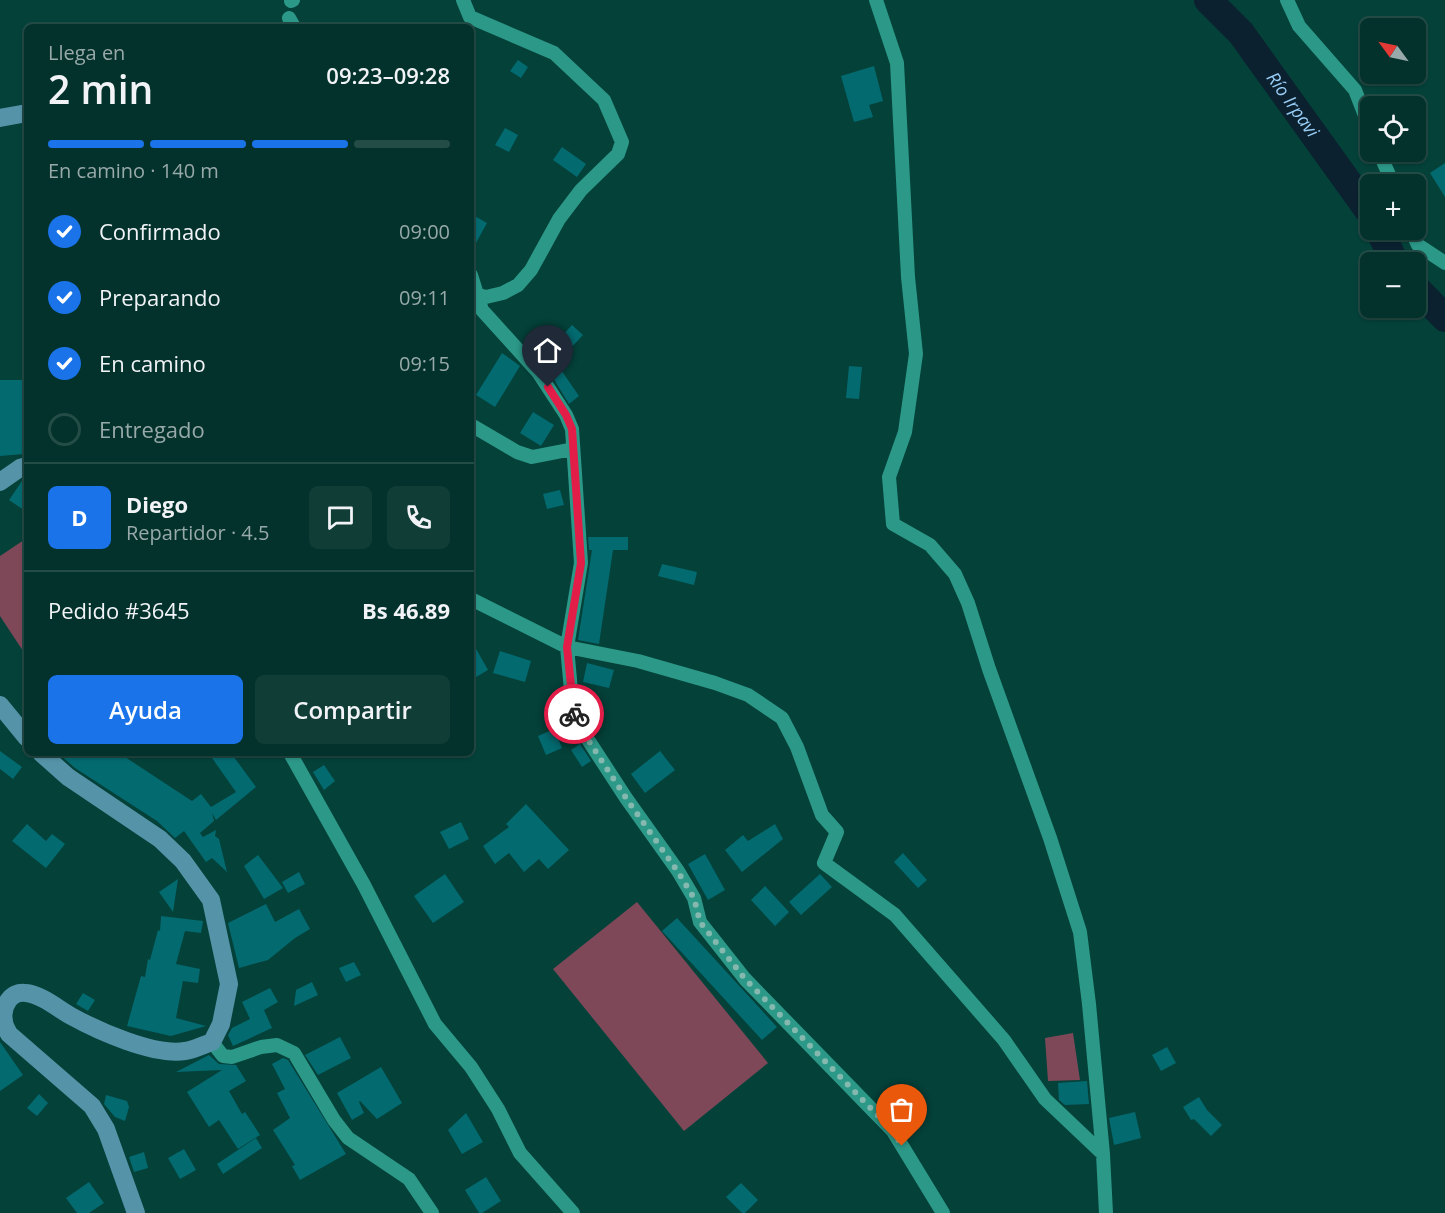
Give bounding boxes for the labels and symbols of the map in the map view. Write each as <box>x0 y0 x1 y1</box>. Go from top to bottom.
north arrow <box>1360 18 1426 84</box>
water label: Río Irpavi <box>1262 67 1325 142</box>
pin <box>522 325 573 387</box>
courier <box>544 684 604 744</box>
pin <box>876 1084 927 1146</box>

